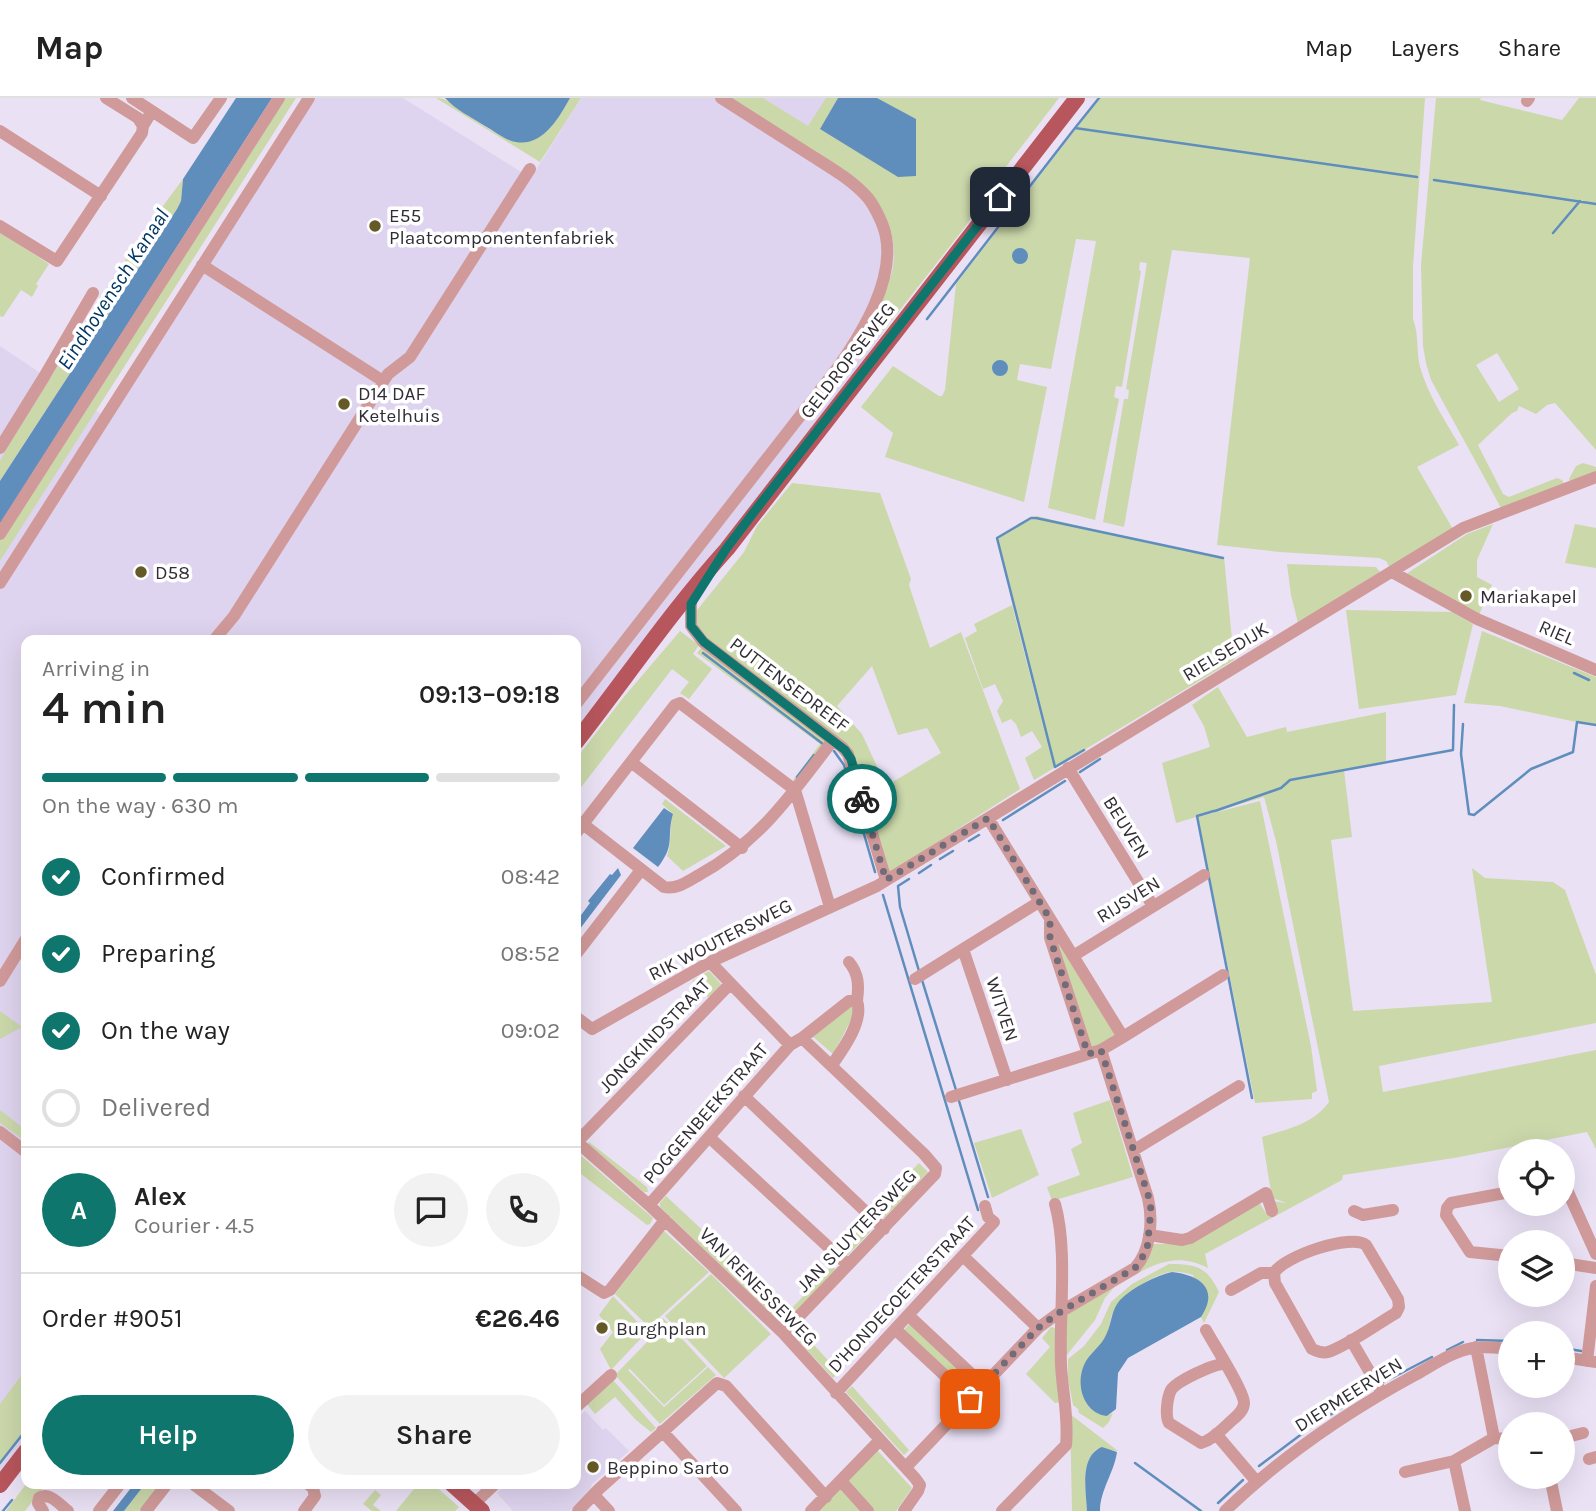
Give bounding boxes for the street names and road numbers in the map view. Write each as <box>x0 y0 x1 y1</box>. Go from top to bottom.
street label: GELDROPSEWEG <box>796 298 900 423</box>
street label: RIEL <box>1535 616 1578 650</box>
street label: RIELSEDIJK <box>1179 618 1273 686</box>
street label: PUTTENSEDREEF <box>726 633 853 737</box>
street label: BEUVEN <box>1098 792 1154 863</box>
street label: RIJSVEN <box>1093 872 1164 928</box>
street label: RIK WOUTERSWEG <box>645 894 796 986</box>
street label: JONGKINDSTRAAT <box>594 973 715 1098</box>
street label: WITVEN <box>981 974 1023 1044</box>
street label: POGGENBEEKSTRAAT <box>639 1039 773 1188</box>
street label: JAN SLUYTERSWEG <box>792 1165 921 1297</box>
street label: D'HONDECOETERSTRAAT <box>823 1212 980 1377</box>
street label: VAN RENESSEWEG <box>695 1223 822 1350</box>
street label: DIEPMEERVEN <box>1291 1353 1406 1437</box>

